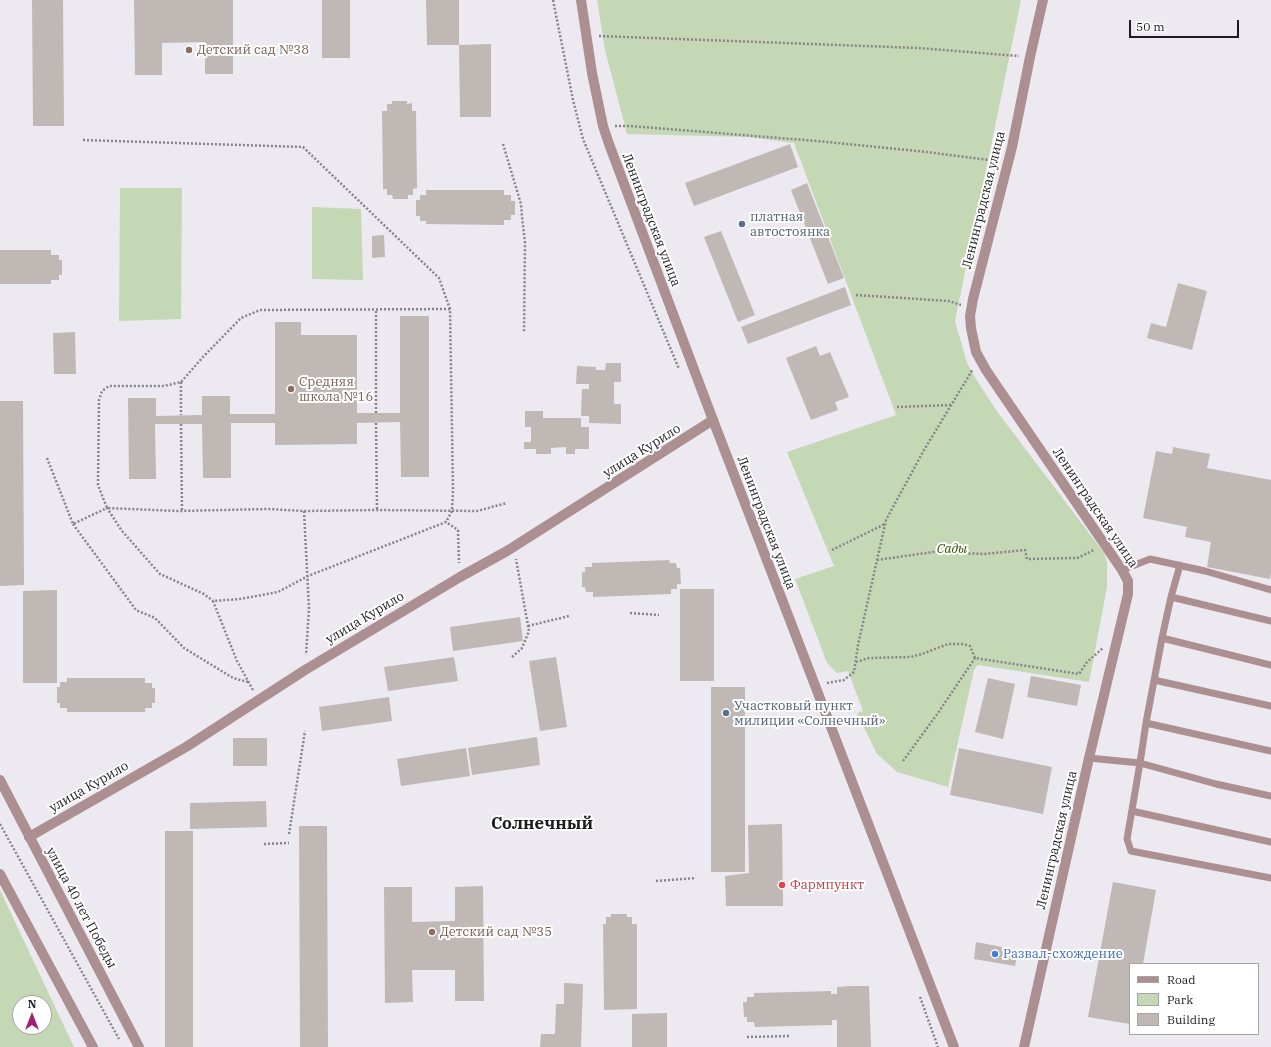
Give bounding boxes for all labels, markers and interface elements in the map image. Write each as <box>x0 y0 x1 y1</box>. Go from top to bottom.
scale bar <box>1131 12 1241 38</box>
text: 50 m <box>1136 19 1165 34</box>
place label: Детский сад №38 <box>197 42 309 58</box>
marker: Детский сад №38 <box>184 45 194 55</box>
street label: Ленинградская улица <box>959 130 1009 270</box>
street label: Ленинградская улица <box>618 151 684 289</box>
place label: платная автостоянка <box>750 209 830 240</box>
marker: платная автостоянка <box>737 219 747 229</box>
place label: Средняя школа №16 <box>299 374 373 405</box>
marker: Средняя школа №16 <box>286 384 296 394</box>
street label: улица Курило <box>600 421 684 481</box>
street label: Ленинградская улица <box>1049 445 1141 571</box>
street label: Ленинградская улица <box>733 454 799 592</box>
park label: Сады <box>937 541 967 557</box>
street label: улица Курило <box>323 588 407 648</box>
place label: Участковый пункт милиции «Солнечный» <box>734 698 885 729</box>
marker: Участковый пункт милиции «Солнечный» <box>721 708 731 718</box>
street label: улица Курило <box>47 758 131 816</box>
street label: Ленинградская улица <box>1033 769 1081 911</box>
district label: Солнечный <box>491 814 593 834</box>
street label: улица 40 лет Победы <box>42 845 120 971</box>
place label: Фармпункт <box>790 877 864 893</box>
marker: Фармпункт <box>777 880 787 890</box>
place label: Детский сад №35 <box>440 924 552 940</box>
marker: Детский сад №35 <box>427 927 437 937</box>
place label: Развал-схождение <box>1003 946 1123 962</box>
marker: Развал-схождение <box>990 949 1000 959</box>
legend <box>1129 963 1259 1035</box>
text: Road <box>1167 972 1196 987</box>
text: Park <box>1167 992 1193 1007</box>
north arrow <box>12 995 52 1035</box>
text: N <box>28 997 36 1011</box>
text: Building <box>1167 1012 1215 1027</box>

